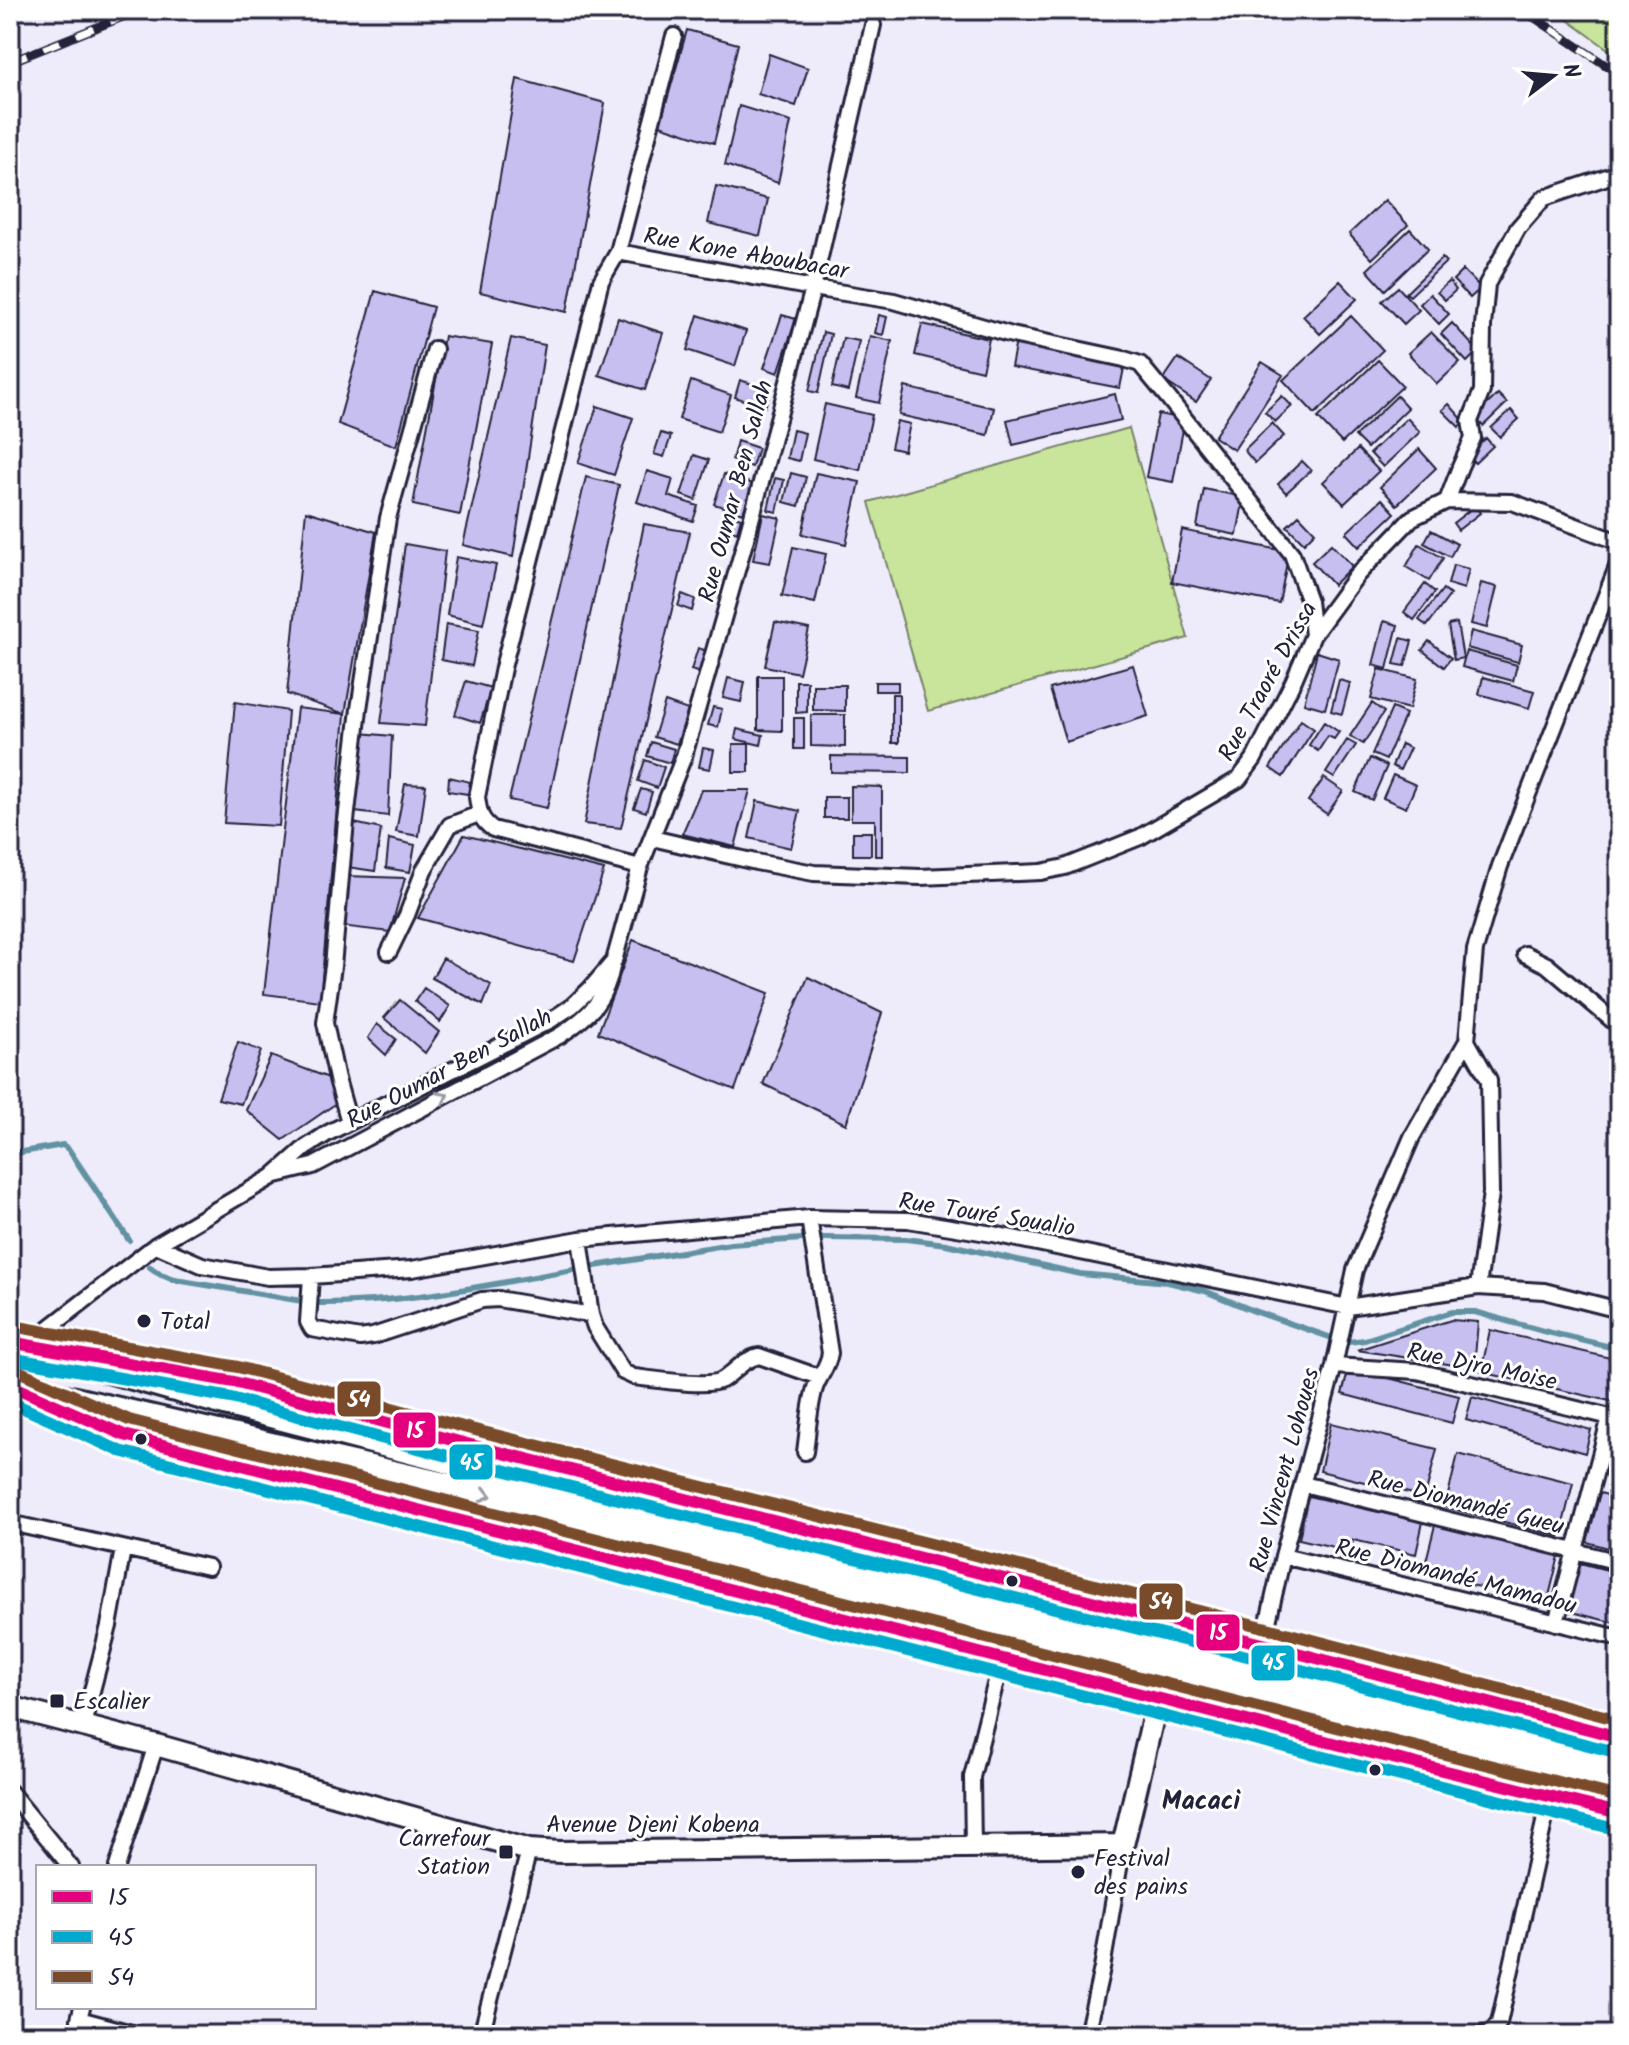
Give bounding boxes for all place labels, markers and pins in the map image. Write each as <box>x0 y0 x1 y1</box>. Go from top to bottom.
place label: Total <box>160 1303 210 1342</box>
marker: Total <box>135 1312 153 1330</box>
unlabelled marker <box>133 1431 149 1447</box>
unlabelled marker <box>1004 1573 1020 1589</box>
place label: Escalier <box>73 1683 152 1722</box>
marker: Escalier <box>48 1692 66 1710</box>
unlabelled marker <box>1367 1762 1383 1778</box>
place label: Carrefour Station <box>398 1820 492 1887</box>
place label: Festival des pains <box>1094 1840 1188 1907</box>
marker: Carrefour Station <box>497 1843 515 1861</box>
marker: Festival des pains <box>1069 1863 1087 1881</box>

